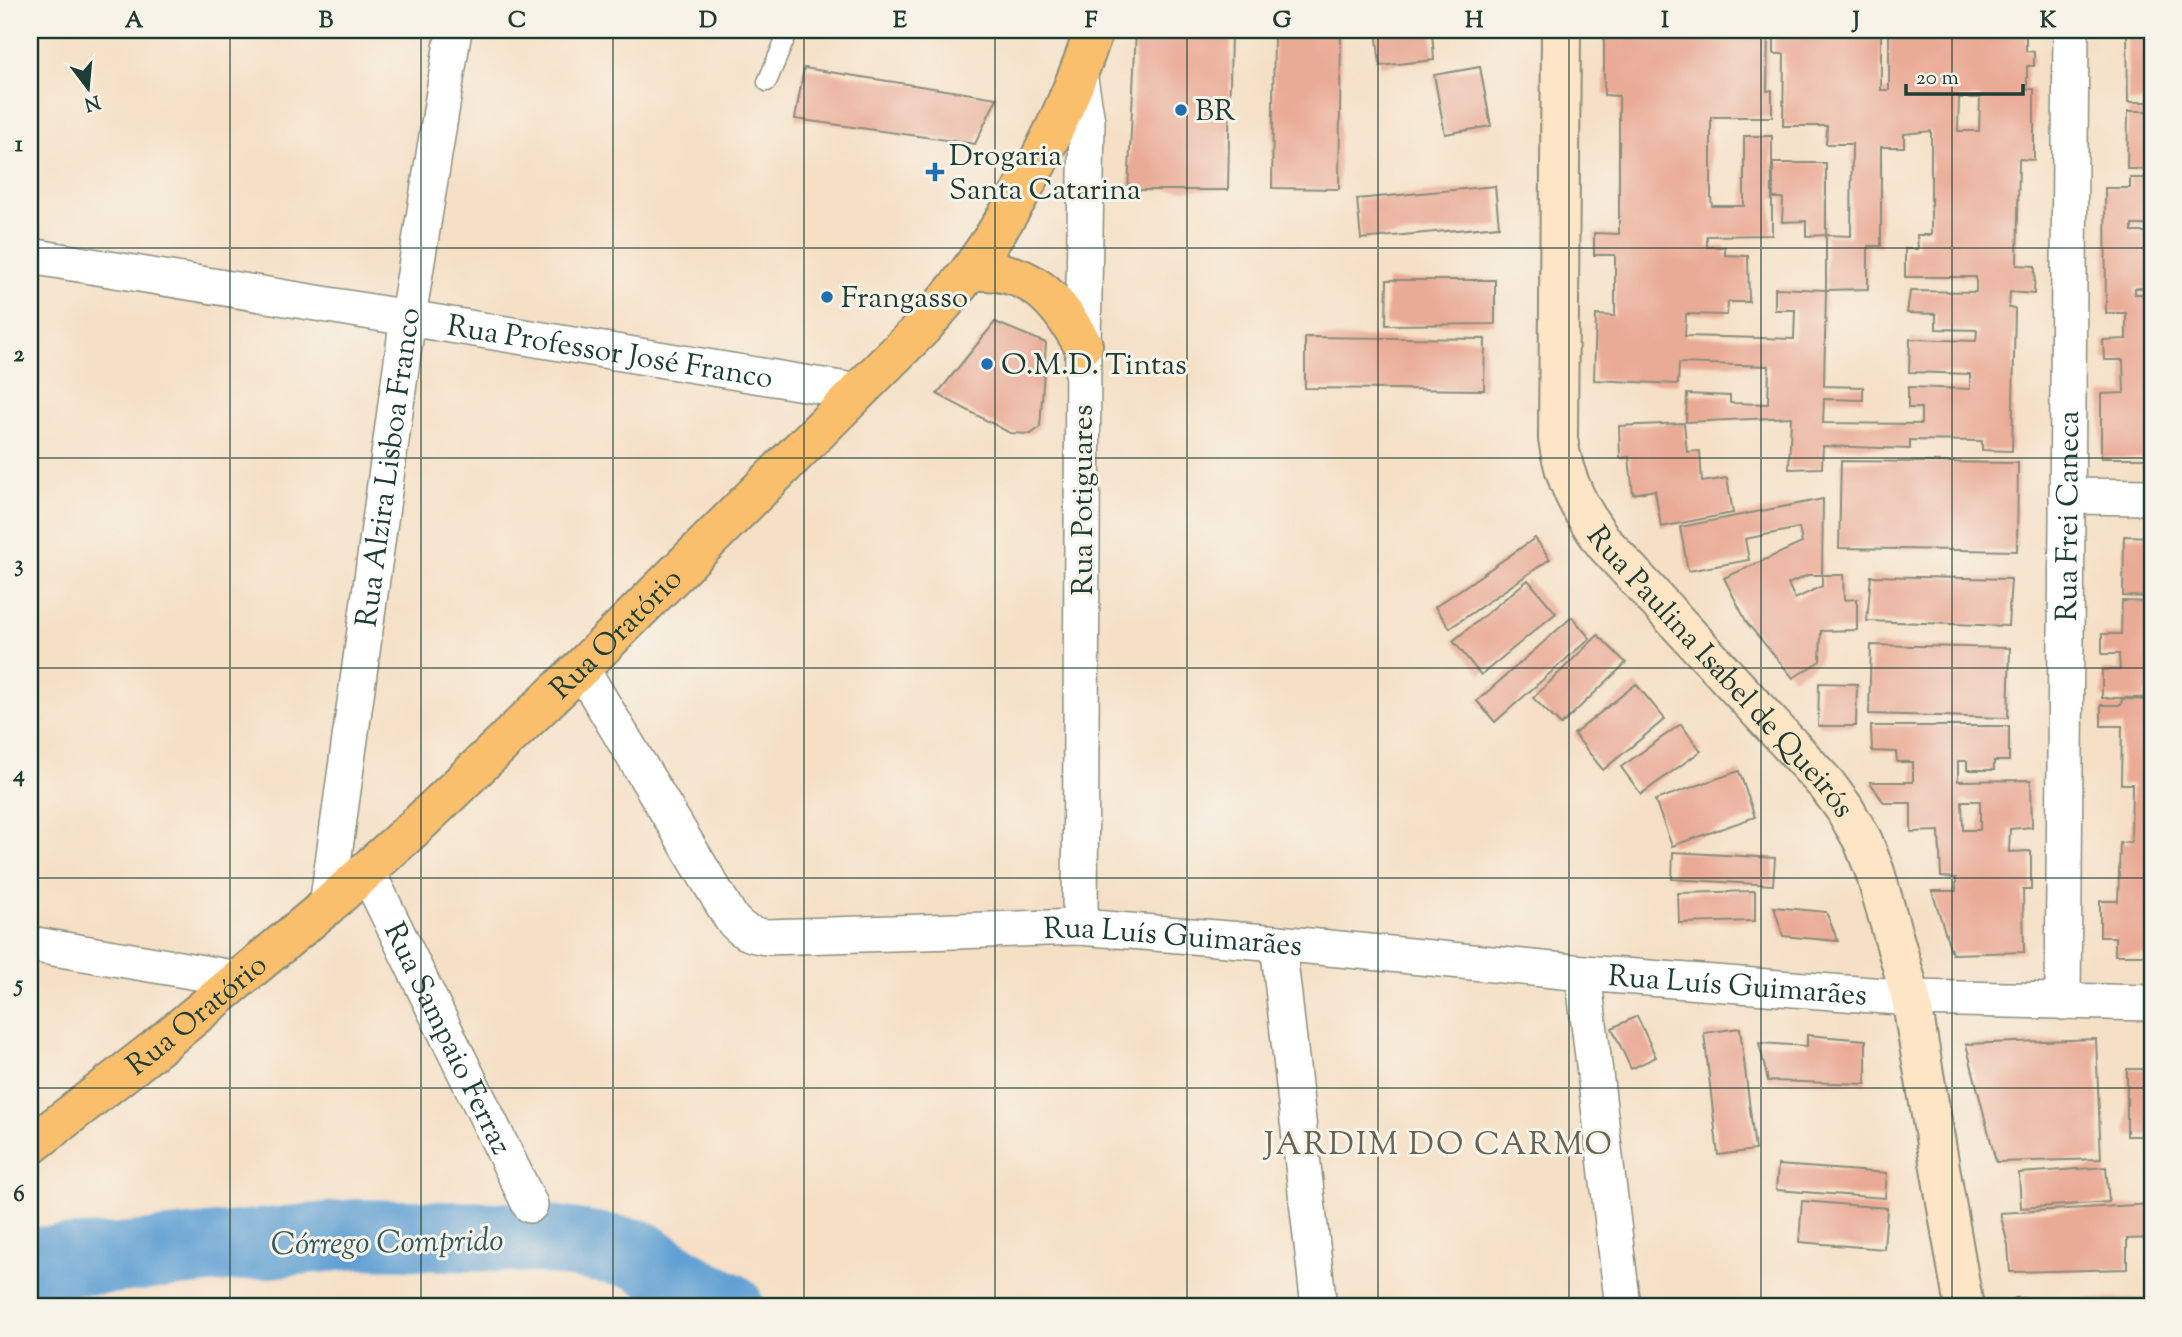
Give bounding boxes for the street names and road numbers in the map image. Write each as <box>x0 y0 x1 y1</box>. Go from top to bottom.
street label: Rua Alzira Lisboa Franco <box>347 305 433 630</box>
street label: Rua Professor José Franco <box>444 306 776 402</box>
street label: Rua Potiguares <box>1063 404 1106 596</box>
street label: Rua Frei Caneca <box>2047 410 2092 622</box>
street label: Rua Paulina Isabel de Queirós <box>1575 518 1864 826</box>
street label: Rua Oratório <box>541 559 693 711</box>
street label: Rua Luís Guimarães <box>1043 908 1304 969</box>
street label: Rua Sampaio Ferraz <box>371 916 521 1163</box>
street label: Rua Oratório <box>118 945 278 1087</box>
street label: Rua Luís Guimarães <box>1607 956 1868 1019</box>

